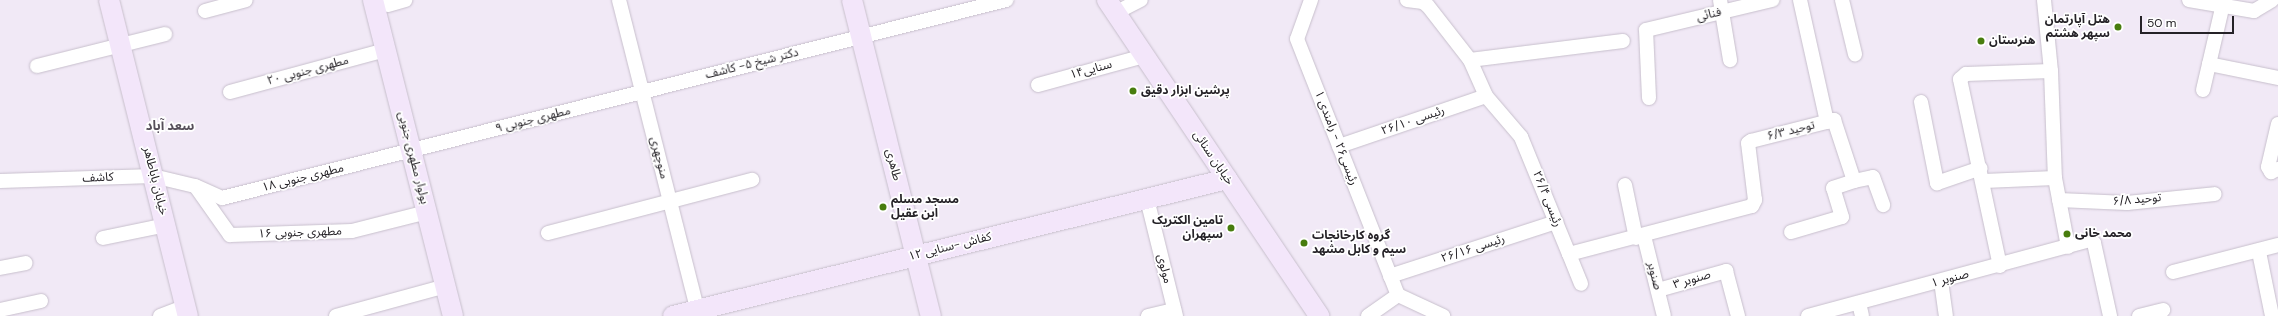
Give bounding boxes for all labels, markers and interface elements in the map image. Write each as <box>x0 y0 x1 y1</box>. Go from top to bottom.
street label: فنائی <box>1695 5 1723 25</box>
scale bar <box>2142 8 2236 34</box>
place label: هتل آپارتمان سپهر هشتم <box>2045 13 2110 41</box>
text: 50 m <box>2147 15 2176 31</box>
marker: هتل آپارتمان سپهر هشتم <box>2113 22 2123 32</box>
place label: هنرستان <box>1989 34 2035 48</box>
marker: هنرستان <box>1976 36 1986 46</box>
street label: دکتر شیخ ۵- کاشف <box>704 45 800 83</box>
street label: مطهری جنوبی ۲۰ <box>266 53 350 89</box>
street label: سنایی۱۴ <box>1068 57 1114 83</box>
place label: پرشین ابزار دقیق <box>1141 84 1230 98</box>
marker: پرشین ابزار دقیق <box>1128 86 1138 96</box>
street label: رئیسی۲۶ - رامندی ۱ <box>1311 89 1361 187</box>
street label: رئیسی ۲۶/۱۰ <box>1379 103 1447 139</box>
street label: مطهری جنوبی ۹ <box>494 104 572 136</box>
street label: بولوار مطهری جنوبی <box>395 110 431 206</box>
district label: سعد آباد <box>146 118 194 134</box>
street label: توحید ۶/۳ <box>1766 118 1816 144</box>
street label: خیابان سنائی <box>1190 128 1236 188</box>
street label: منوچهری <box>647 135 671 181</box>
street label: خیابان باباطاهر <box>140 145 170 217</box>
street label: طاهری <box>882 148 904 182</box>
street label: مطهری جنوبی ۱۸ <box>261 161 345 195</box>
street label: رئیسی ۲۶/۴ <box>1529 169 1565 229</box>
street label: کاشف <box>82 170 114 186</box>
street label: توحید ۶/۸ <box>2112 191 2162 209</box>
place label: مسجد مسلم ابن عقیل <box>891 193 959 221</box>
marker: مسجد مسلم ابن عقیل <box>878 202 888 212</box>
place label: تامین الکتریک سپهران <box>1152 214 1223 242</box>
marker: تامین الکتریک سپهران <box>1226 223 1236 233</box>
street label: مطهری جنوبی ۱۶ <box>258 224 342 242</box>
place label: محمد خانی <box>2075 227 2132 241</box>
place label: گروه کارخانجات سیم و کابل مشهد <box>1312 229 1406 257</box>
marker: محمد خانی <box>2062 229 2072 239</box>
street label: کفاش -سنایی ۱۲ <box>907 230 993 264</box>
street label: رئیسی ۲۶/۱۶ <box>1439 232 1507 266</box>
marker: گروه کارخانجات سیم و کابل مشهد <box>1299 238 1309 248</box>
street label: مولوی <box>1153 253 1175 285</box>
street label: صنوبر <box>1644 260 1664 292</box>
street label: صنوبر ۳ <box>1671 267 1713 293</box>
street label: صنوبر ۱ <box>1929 267 1971 291</box>

